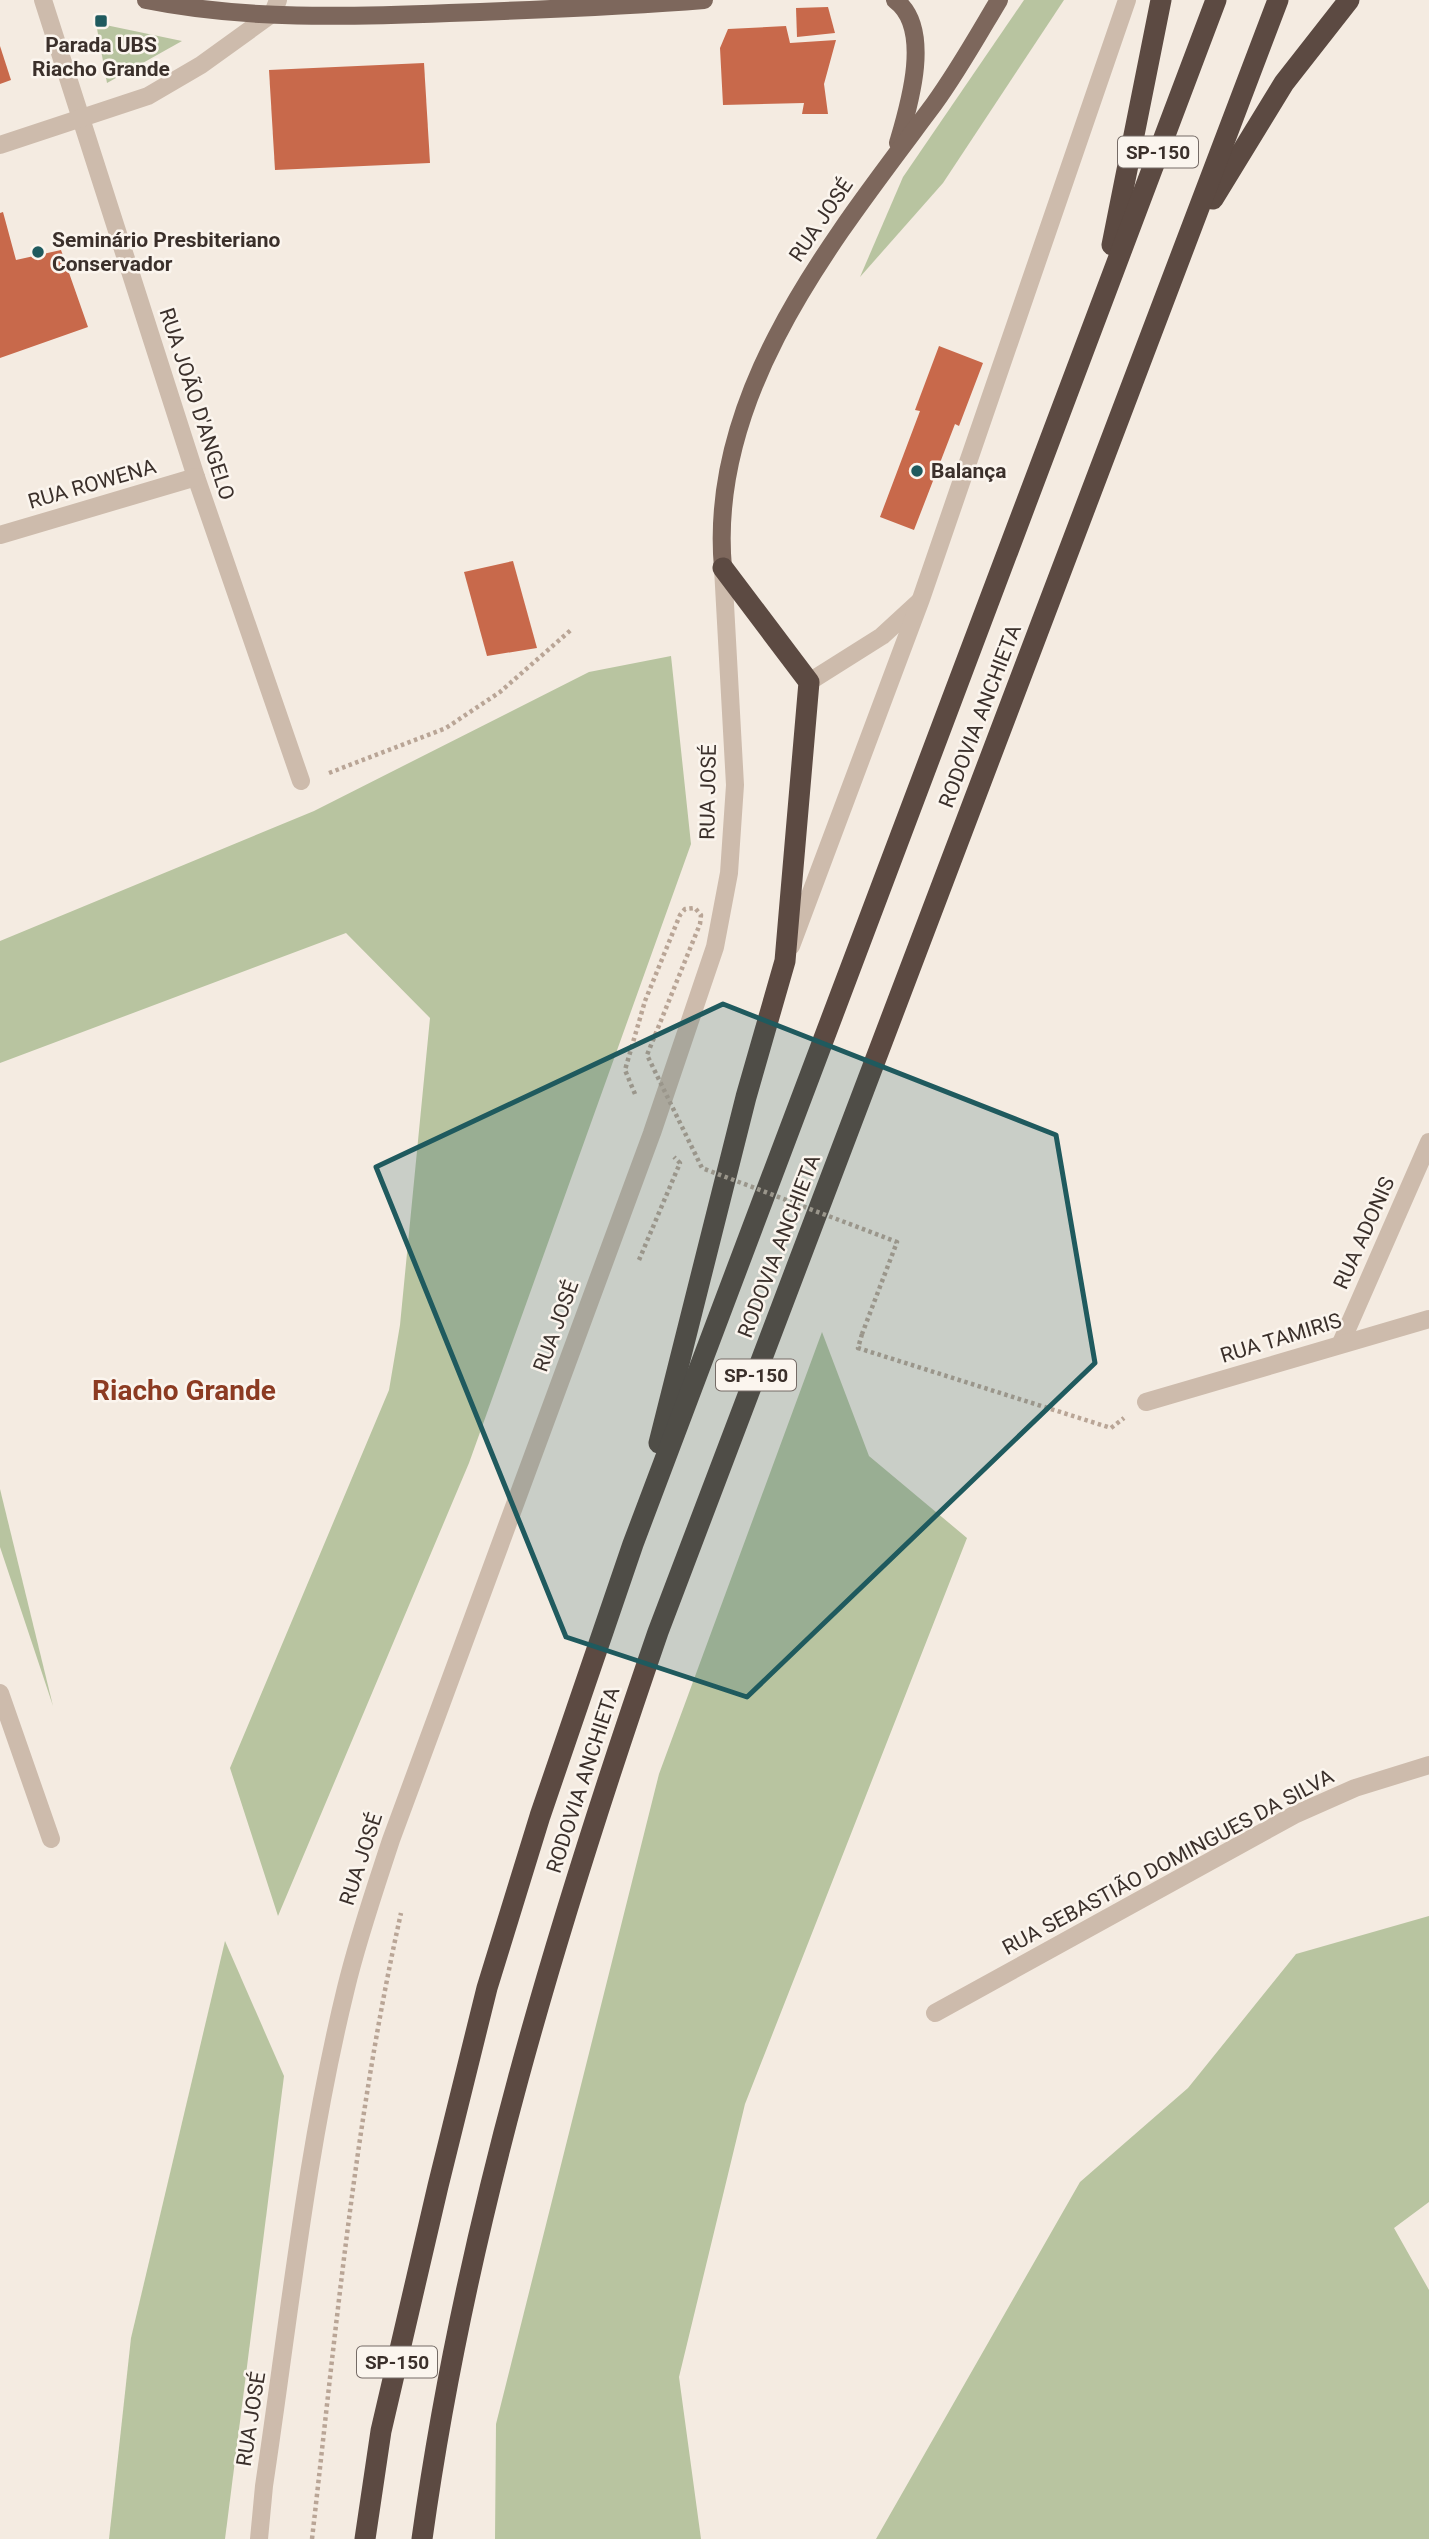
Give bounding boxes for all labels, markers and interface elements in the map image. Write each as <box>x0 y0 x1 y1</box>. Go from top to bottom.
marker: Parada UBS Riacho Grande <box>93 13 109 29</box>
place label: Parada UBS Riacho Grande <box>32 33 170 81</box>
road number: SP-150 <box>1118 136 1198 168</box>
street label: RUA JOSÉ <box>784 174 858 266</box>
place label: Seminário Presbiteriano Conservador <box>52 228 281 276</box>
marker: Seminário Presbiteriano Conservador <box>30 244 46 260</box>
street label: RUA JOÃO D'ANGELO <box>155 305 239 503</box>
street label: RUA ROWENA <box>25 454 159 514</box>
place label: Balança <box>931 459 1006 483</box>
marker: Balança <box>909 463 925 479</box>
street label: RODOVIA ANCHIETA <box>934 621 1026 811</box>
street label: RUA JOSÉ <box>695 744 721 840</box>
street label: RODOVIA ANCHIETA <box>733 1151 825 1341</box>
street label: RUA ADONIS <box>1329 1173 1399 1293</box>
street label: RUA JOSÉ <box>528 1277 584 1375</box>
street label: RUA TAMIRIS <box>1218 1308 1344 1368</box>
road number: SP-150 <box>716 1359 796 1390</box>
district label: Riacho Grande <box>92 1374 276 1407</box>
street label: RODOVIA ANCHIETA <box>542 1684 625 1876</box>
street label: RUA SEBASTIÃO DOMINGUES DA SILVA <box>998 1764 1338 1960</box>
street label: RUA JOSÉ <box>335 1810 387 1908</box>
road number: SP-150 <box>357 2346 437 2378</box>
street label: RUA JOSÉ <box>232 2370 270 2468</box>

